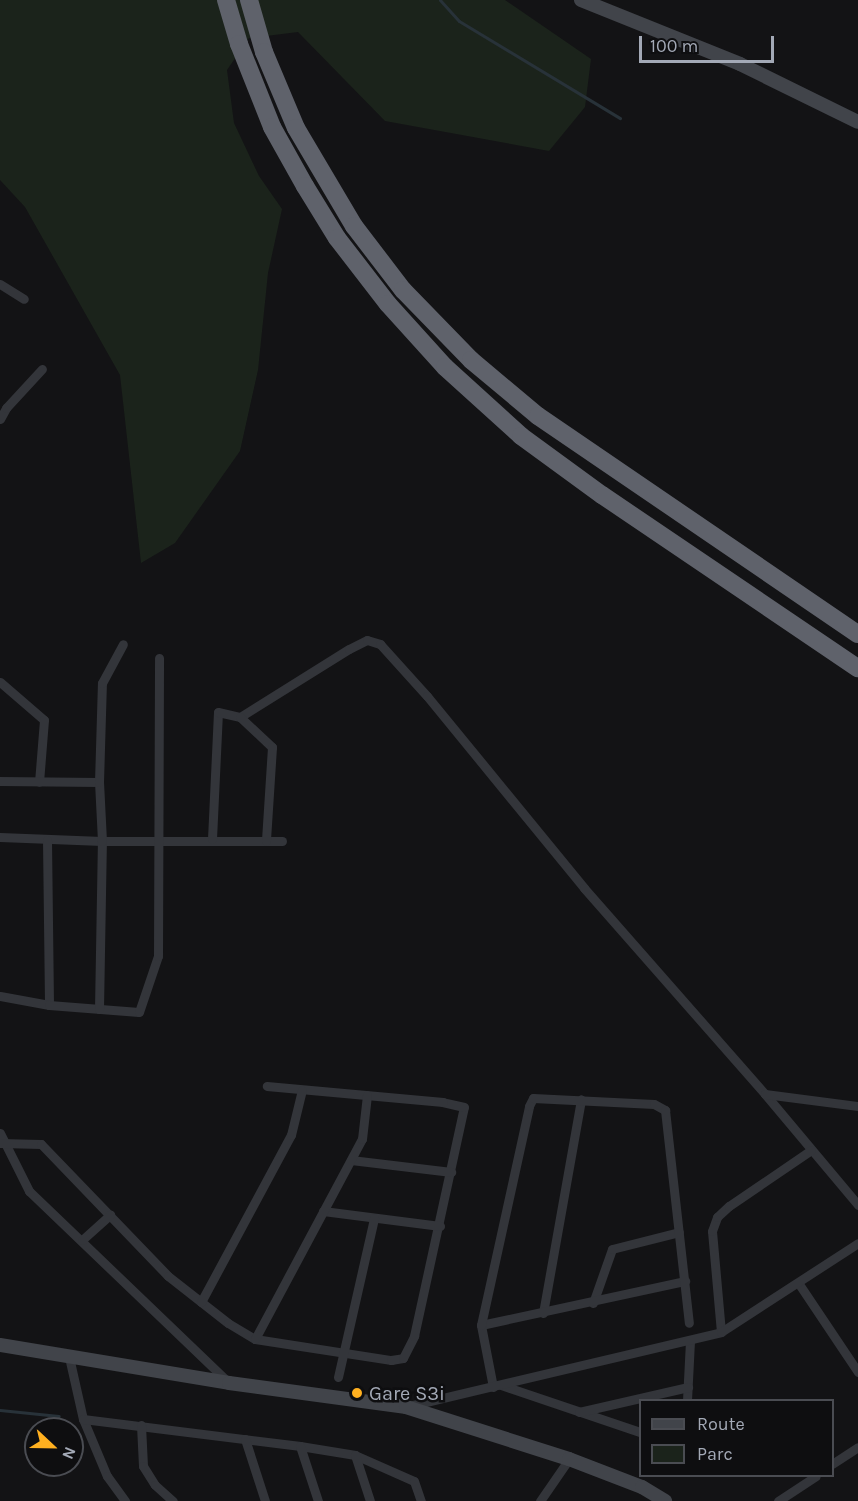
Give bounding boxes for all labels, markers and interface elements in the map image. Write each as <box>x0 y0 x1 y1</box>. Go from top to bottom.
scale bar <box>642 24 777 62</box>
text: 100 m <box>650 35 698 57</box>
place label: Gare S3i <box>369 1381 445 1405</box>
marker: Gare S3i <box>350 1386 364 1400</box>
legend <box>639 1399 834 1477</box>
text: Route <box>697 1413 745 1435</box>
north arrow <box>24 1417 84 1477</box>
text: Parc <box>697 1443 733 1465</box>
text: N <box>58 1444 80 1462</box>

